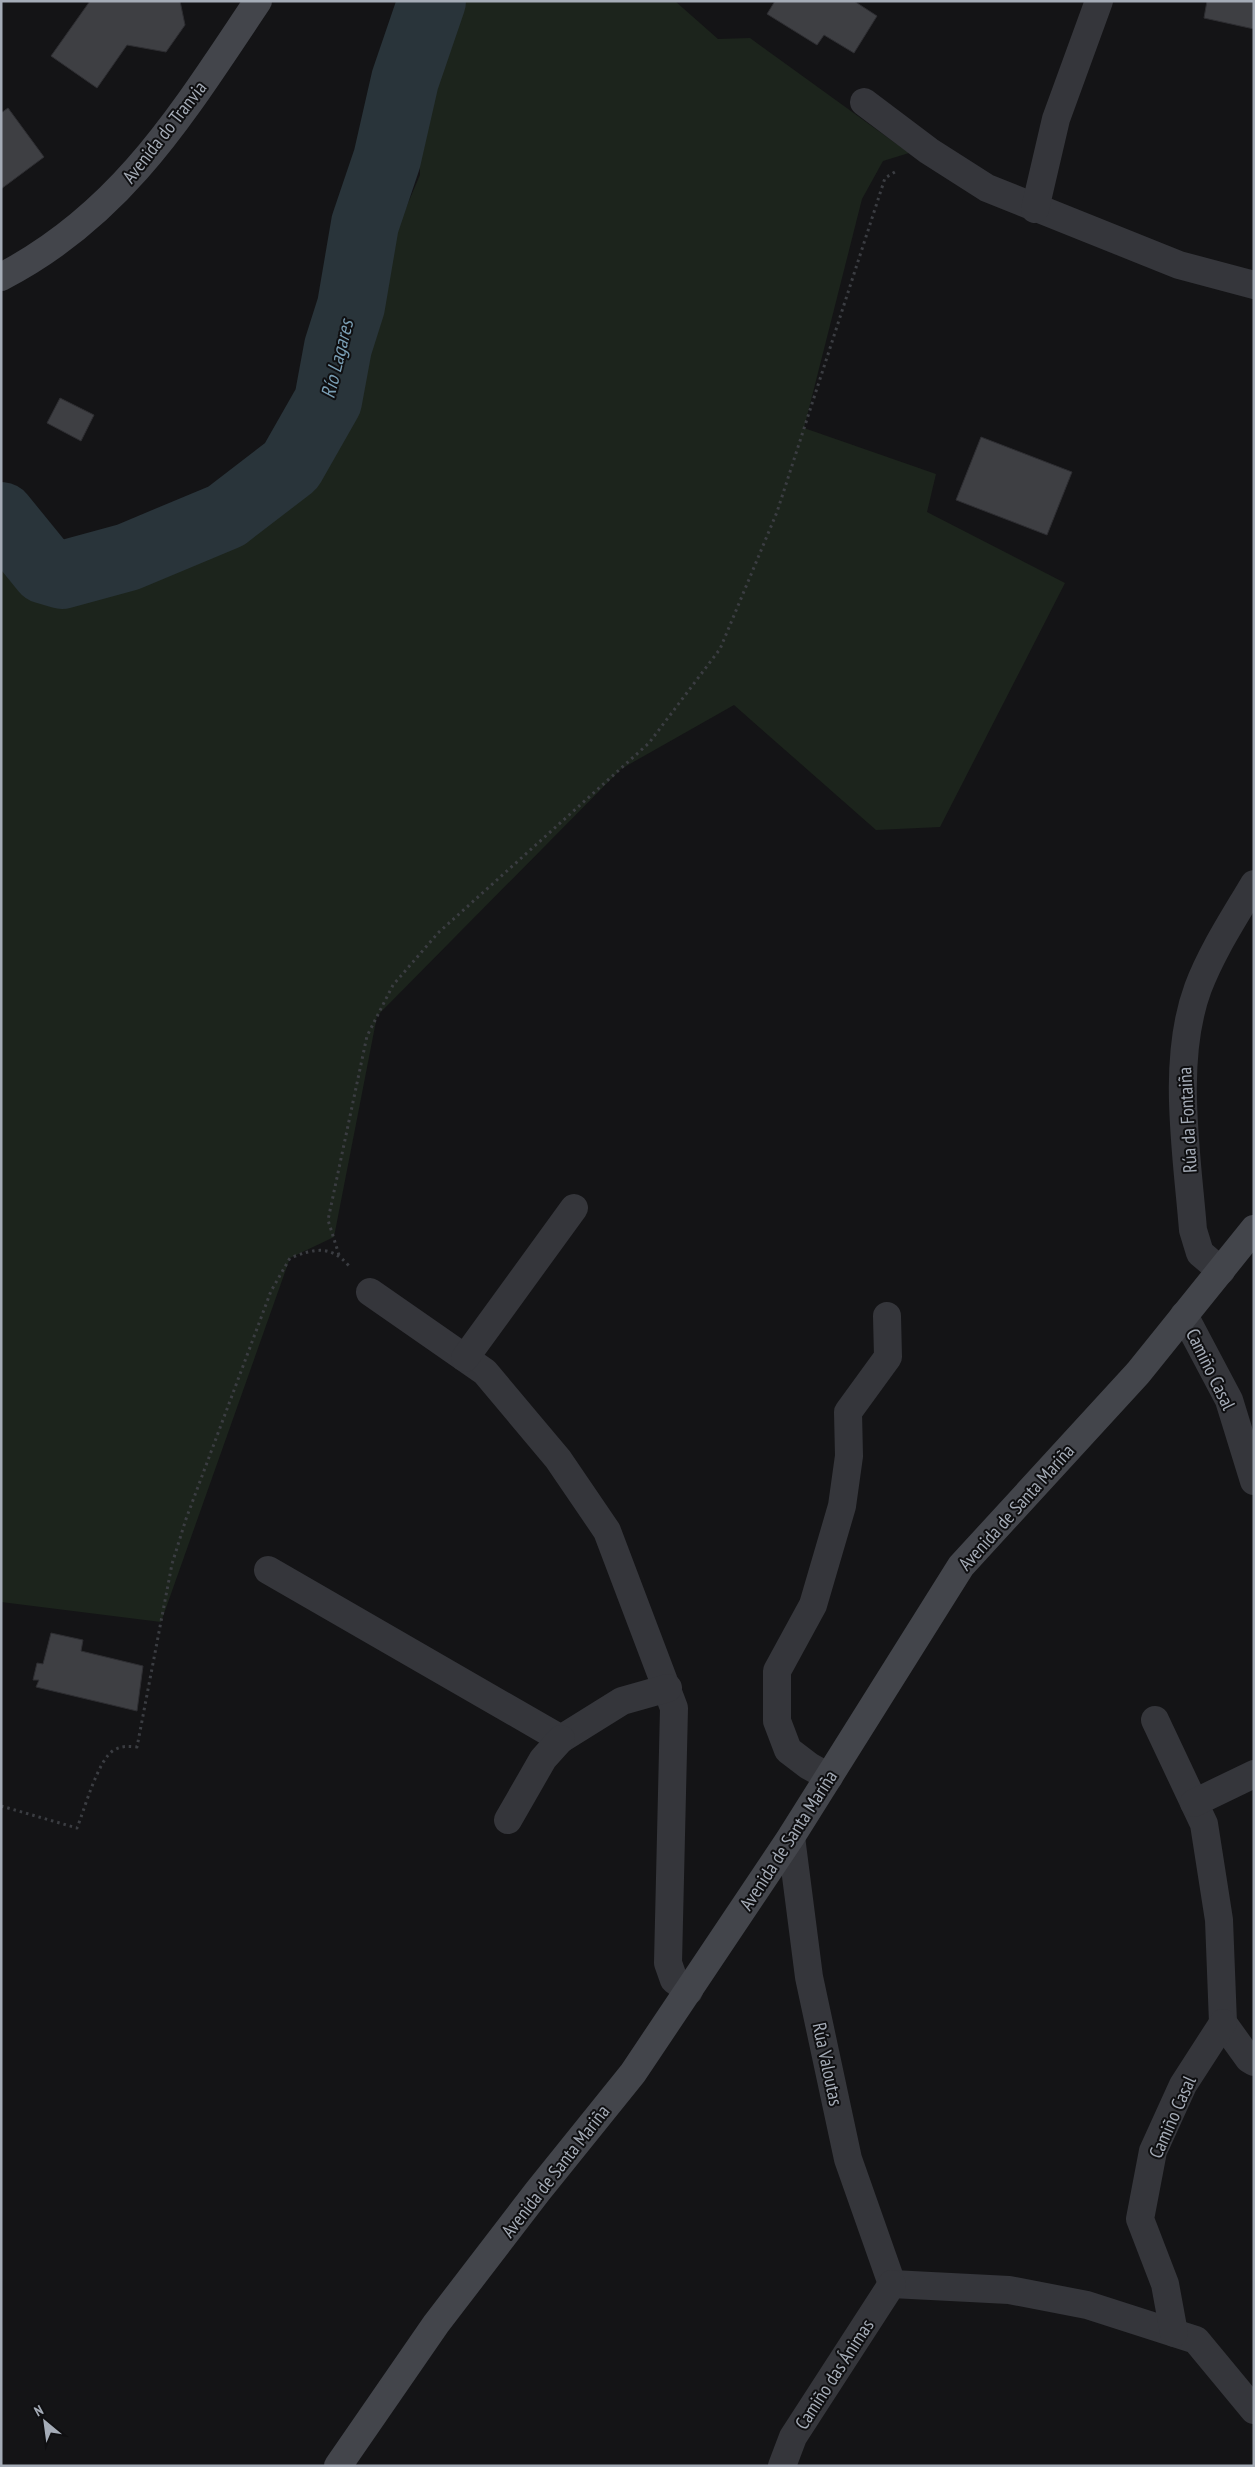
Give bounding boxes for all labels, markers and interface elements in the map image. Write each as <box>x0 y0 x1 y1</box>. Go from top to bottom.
street label: Avenida do Tranvia <box>117 76 211 188</box>
water label: Río Lagares <box>315 315 360 401</box>
street label: Rúa da Fontaiña <box>1172 1066 1202 1174</box>
street label: Camiño Casal <box>1181 1324 1241 1414</box>
street label: Avenida de Santa Mariña <box>953 1439 1079 1575</box>
street label: Avenida de Santa Mariña <box>734 1766 842 1914</box>
street label: Rúa Valoutas <box>807 2020 849 2108</box>
street label: Camiño Casal <box>1143 2072 1201 2162</box>
street label: Avenida de Santa Mariña <box>496 2100 614 2242</box>
street label: Camiño das Ánimas <box>789 2314 879 2434</box>
north arrow <box>20 2397 70 2447</box>
text: N <box>31 2401 46 2420</box>

